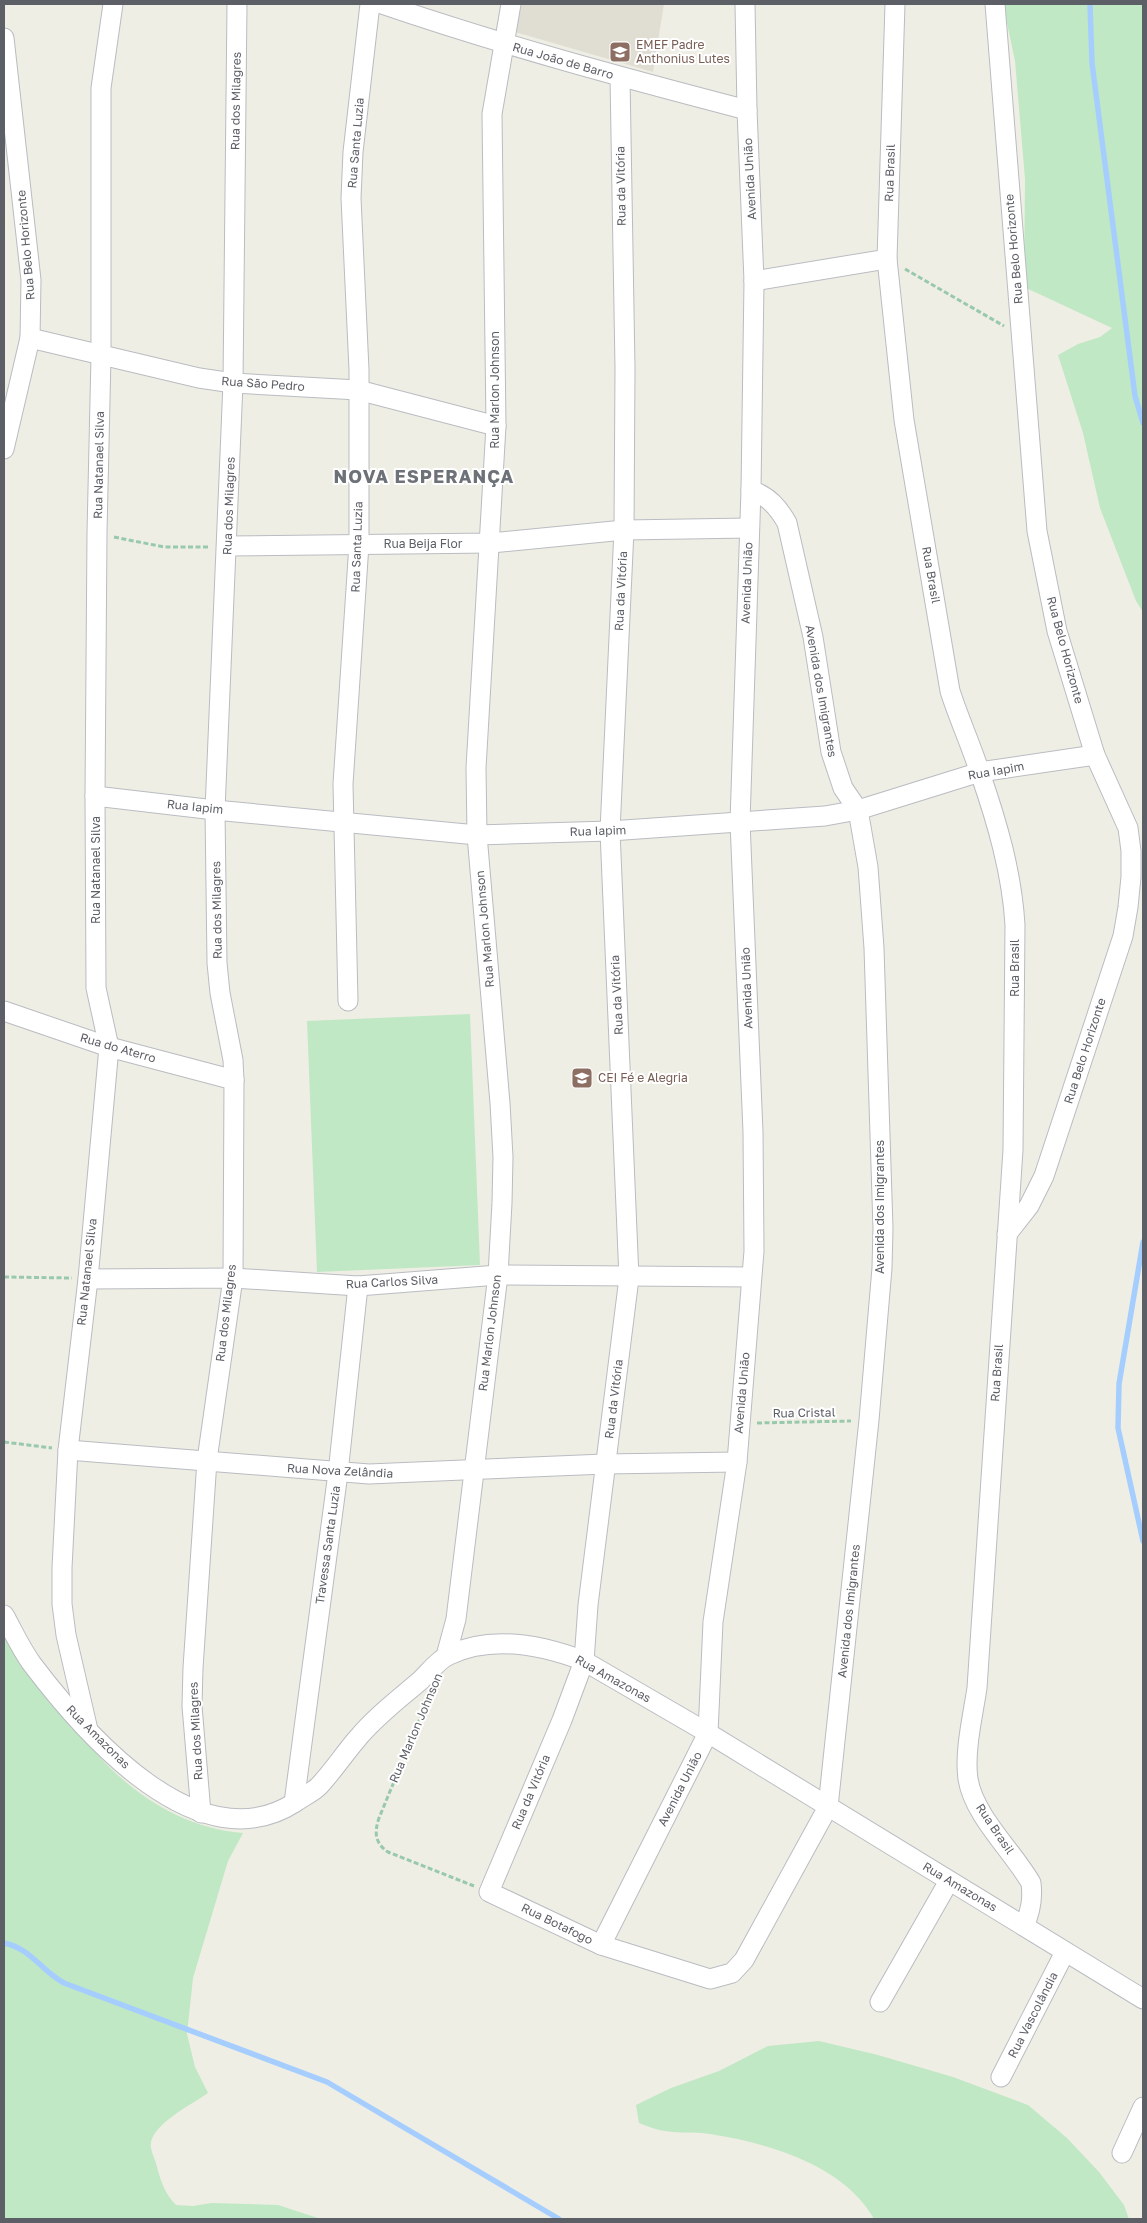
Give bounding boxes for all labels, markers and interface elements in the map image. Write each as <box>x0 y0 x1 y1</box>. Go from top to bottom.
place label: EMEF Padre Anthonius Lutes <box>636 37 730 66</box>
street label: Rua João de Barro <box>511 39 615 82</box>
school or university icon: EMEF Padre Anthonius Lutes <box>608 40 632 64</box>
street label: Rua dos Milagres <box>227 52 244 150</box>
street label: Rua Santa Luzia <box>344 97 367 189</box>
street label: Avenida União <box>740 138 759 220</box>
street label: Rua Brasil <box>881 144 898 202</box>
street label: Rua da Vitória <box>612 146 629 226</box>
street label: Rua Belo Horizonte <box>13 189 38 301</box>
street label: Rua Belo Horizonte <box>1001 193 1026 305</box>
street label: Rua Marlon Johnson <box>487 331 502 449</box>
street label: Rua São Pedro <box>221 373 305 394</box>
street label: Rua Natanael Silva <box>90 411 107 519</box>
street label: Rua dos Milagres <box>219 457 238 555</box>
district label: NOVA ESPERANÇA <box>334 465 514 487</box>
street label: Rua Santa Luzia <box>347 501 366 593</box>
street label: Rua Beija Flor <box>384 536 463 551</box>
street label: Avenida União <box>738 542 755 624</box>
street label: Rua Brasil <box>919 545 944 605</box>
street label: Rua da Vitória <box>611 551 630 631</box>
street label: Rua Belo Horizonte <box>1044 595 1087 705</box>
street label: Avenida dos Imigrantes <box>802 624 841 758</box>
street label: Rua Iapim <box>967 758 1025 783</box>
street label: Rua Iapim <box>166 796 224 817</box>
street label: Rua Natanael Silva <box>88 816 103 924</box>
street label: Rua Iapim <box>569 822 627 839</box>
street label: Rua dos Milagres <box>208 861 225 959</box>
street label: Rua Marlon Johnson <box>472 870 497 988</box>
street label: Rua Brasil <box>1007 939 1022 997</box>
street label: Avenida União <box>738 947 755 1029</box>
street label: Rua da Vitória <box>607 955 626 1035</box>
street label: Rua Belo Horizonte <box>1060 996 1109 1106</box>
street label: Rua do Aterro <box>78 1030 158 1066</box>
school or university icon: CEI Fé e Alegria <box>570 1066 594 1090</box>
place label: CEI Fé e Alegria <box>598 1070 688 1085</box>
street label: Avenida dos Imigrantes <box>872 1140 887 1274</box>
street label: Rua Natanael Silva <box>73 1217 100 1326</box>
street label: Rua dos Milagres <box>212 1263 239 1363</box>
street label: Rua Carlos Silva <box>345 1272 439 1291</box>
street label: Rua Marlon Johnson <box>475 1274 504 1392</box>
street label: Rua Brasil <box>987 1343 1006 1402</box>
street label: Avenida União <box>730 1352 753 1434</box>
street label: Rua da Vitória <box>601 1358 626 1440</box>
street label: Rua Cristal <box>772 1404 836 1421</box>
street label: Rua Nova Zelândia <box>286 1460 394 1481</box>
street label: Travessa Santa Luzia <box>312 1485 343 1605</box>
street label: Avenida dos Imigrantes <box>834 1543 863 1678</box>
street label: Rua Amazonas <box>573 1652 654 1706</box>
street label: Rua Marlon Johnson <box>386 1671 445 1785</box>
street label: Rua dos Milagres <box>185 1682 206 1781</box>
street label: Rua Amazonas <box>63 1702 133 1772</box>
street label: Avenida União <box>654 1749 705 1829</box>
street label: Rua da Vitória <box>508 1752 553 1832</box>
street label: Rua Brasil <box>973 1801 1018 1857</box>
street label: Rua Amazonas <box>920 1858 1000 1915</box>
street label: Rua Botafogo <box>519 1900 595 1947</box>
street label: Rua Vascolândia <box>1004 1969 1061 2060</box>

